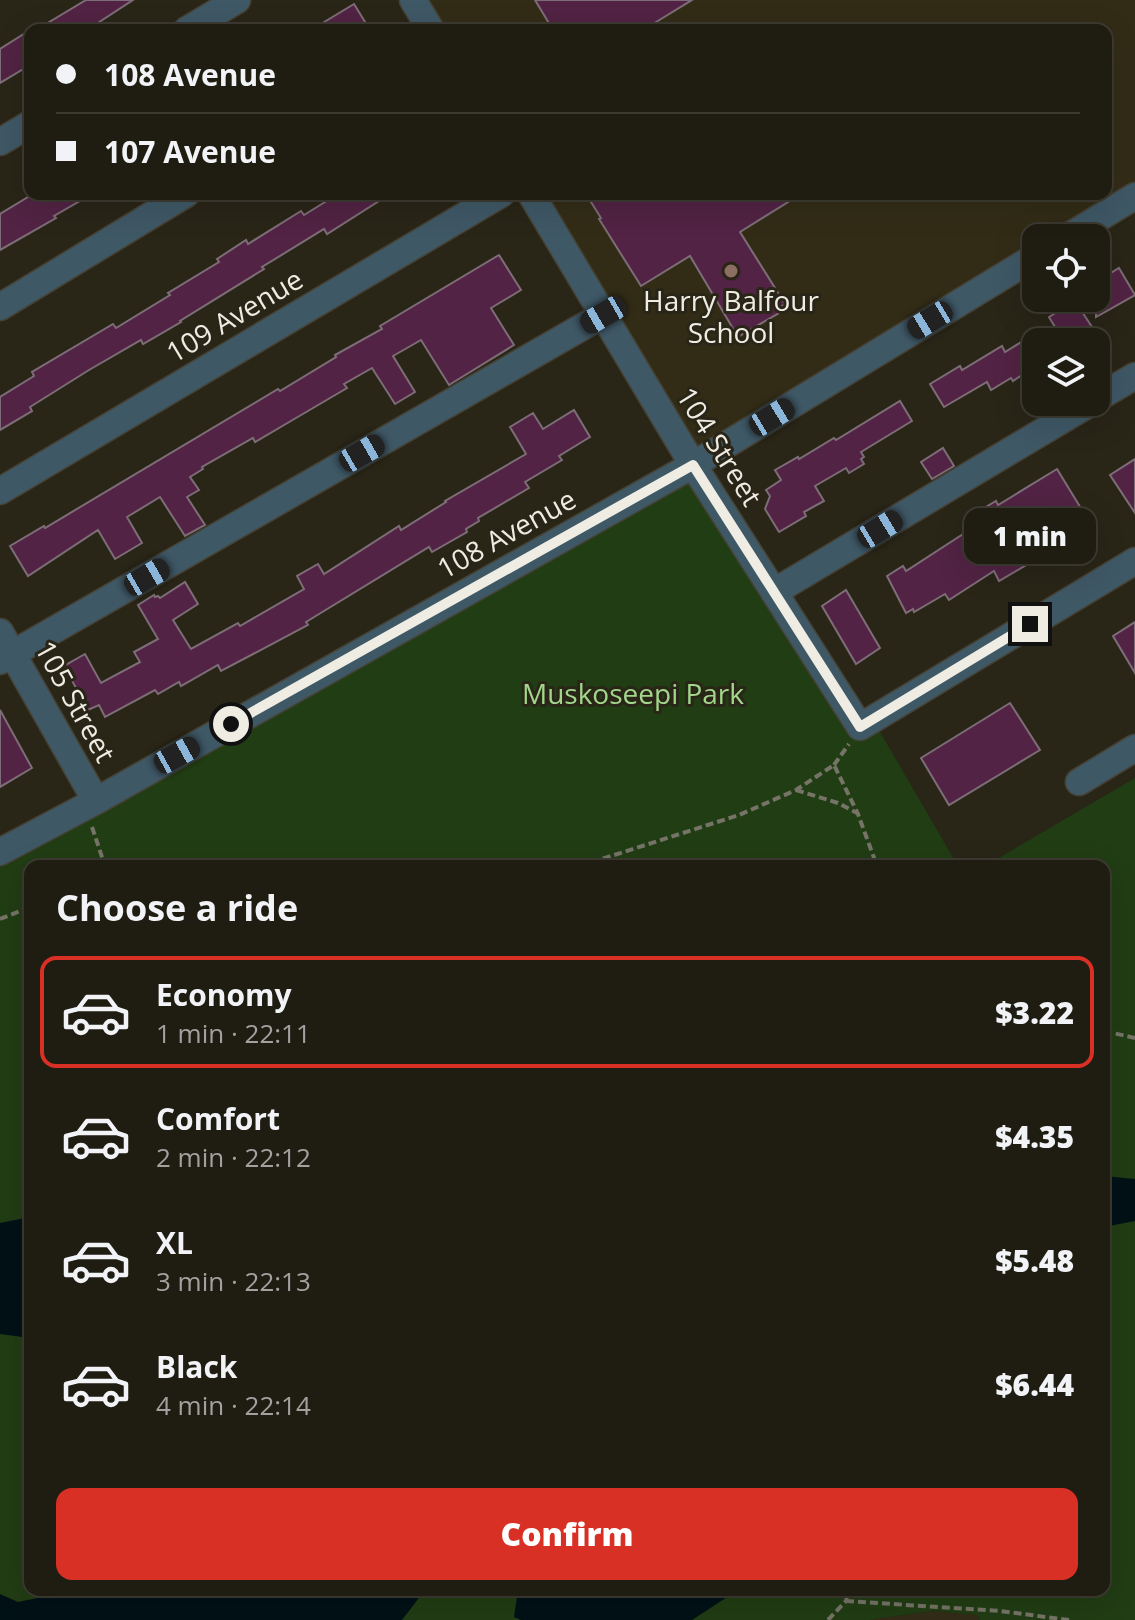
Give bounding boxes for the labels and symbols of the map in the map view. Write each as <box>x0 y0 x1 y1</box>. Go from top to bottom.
street label: 109 Avenue <box>159 259 309 371</box>
marker: Harry Balfour School <box>722 262 740 280</box>
place label: Harry Balfour School <box>643 281 820 351</box>
car <box>576 293 630 337</box>
car <box>903 297 957 343</box>
street label: 104 Street <box>669 379 771 513</box>
car <box>745 394 799 440</box>
car <box>335 431 389 475</box>
street label: 108 Avenue <box>430 479 582 587</box>
car <box>853 506 907 552</box>
callout: 1 min <box>964 508 1096 564</box>
car <box>120 555 174 599</box>
route end <box>1012 606 1048 642</box>
street label: 105 Street <box>27 633 125 769</box>
park label: Muskoseepi Park <box>522 674 744 712</box>
route start <box>213 706 249 742</box>
car <box>150 733 204 777</box>

